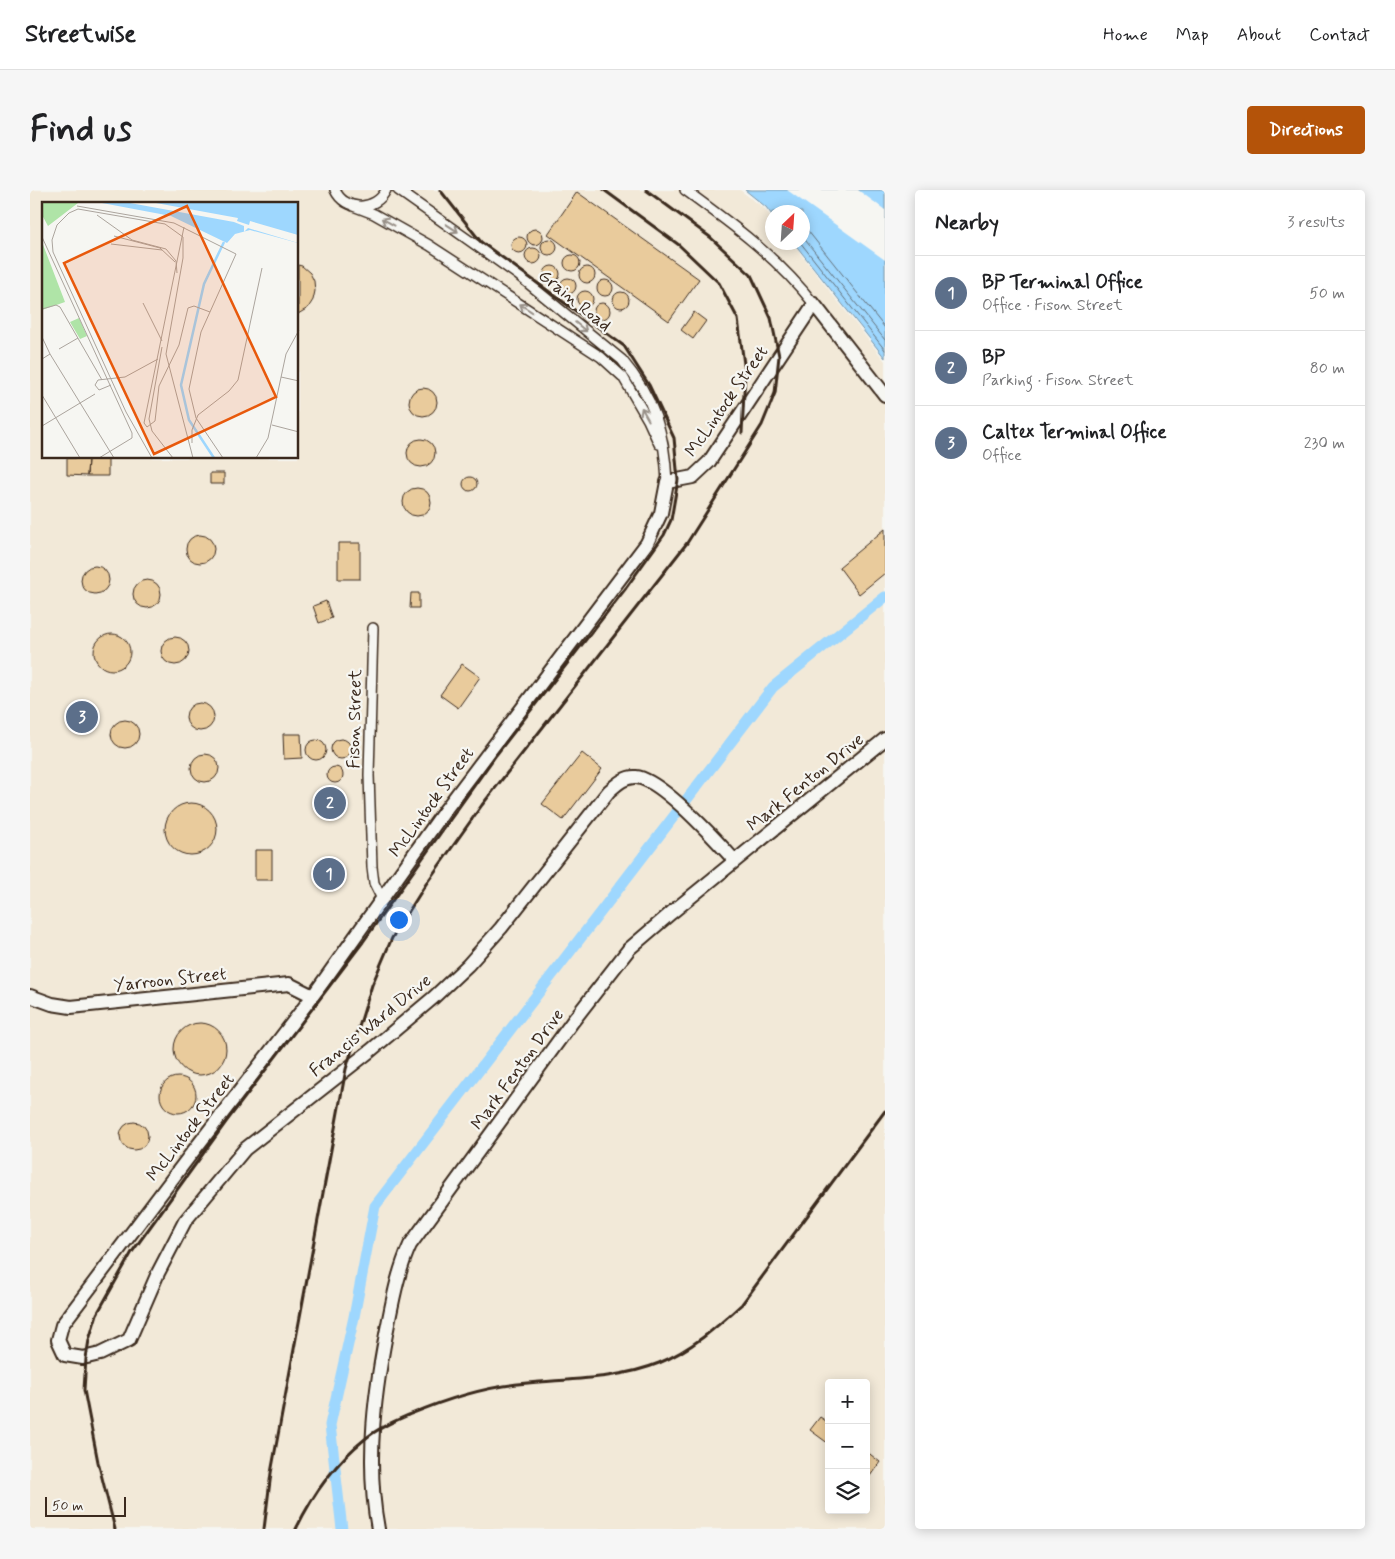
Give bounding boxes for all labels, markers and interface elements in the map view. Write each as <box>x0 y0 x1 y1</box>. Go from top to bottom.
text: Streetwise <box>25 19 136 50</box>
text: Home <box>1103 23 1148 47</box>
text: Map <box>1176 23 1209 47</box>
text: About <box>1237 23 1281 47</box>
text: Contact <box>1309 23 1370 47</box>
button: Directions <box>1247 106 1365 154</box>
text: Find us <box>30 107 132 153</box>
inset map <box>42 202 299 459</box>
north arrow <box>765 205 810 250</box>
text: Nearby <box>935 209 999 237</box>
text: 3 results <box>1287 212 1345 233</box>
one-way arrow <box>381 217 396 226</box>
one-way arrow <box>445 223 459 233</box>
street label: Grain Road <box>533 264 616 338</box>
text: BP Terminal Office <box>982 270 1143 295</box>
text: 1 <box>947 283 955 304</box>
text: 50 m <box>1309 283 1345 304</box>
text: Office · Fison Street <box>982 295 1123 316</box>
one-way arrow <box>519 303 533 313</box>
one-way arrow <box>574 321 587 332</box>
street label: McLintock Street <box>680 341 774 462</box>
text: BP <box>982 345 1005 370</box>
text: 2 <box>947 358 955 379</box>
text: 80 m <box>1310 358 1345 379</box>
text: Parking · Fison Street <box>982 370 1134 391</box>
one-way arrow <box>640 407 650 422</box>
text: Caltex Terminal Office <box>982 420 1167 445</box>
text: 3 <box>947 433 955 454</box>
text: 230 m <box>1304 433 1345 454</box>
text: Office <box>982 445 1022 466</box>
street label: Fison Street <box>342 669 368 769</box>
pin: 3 <box>66 698 98 736</box>
street label: Mark Fenton Drive <box>742 728 869 838</box>
street label: McLintock Street <box>384 742 480 862</box>
pin: 2 <box>314 784 346 822</box>
pin: 1 <box>313 855 345 893</box>
your location <box>386 907 412 933</box>
street label: Yarroon Street <box>113 962 228 998</box>
street label: Francis Ward Drive <box>304 969 437 1083</box>
street label: Mark Fenton Drive <box>466 1004 570 1135</box>
street label: McLintock Street <box>141 1069 241 1186</box>
map controls <box>825 1379 870 1514</box>
button: + <box>825 1379 870 1424</box>
button: − <box>825 1424 870 1469</box>
button: layers <box>825 1469 870 1514</box>
scale bar <box>45 1494 126 1517</box>
text: 50 m <box>52 1497 83 1515</box>

